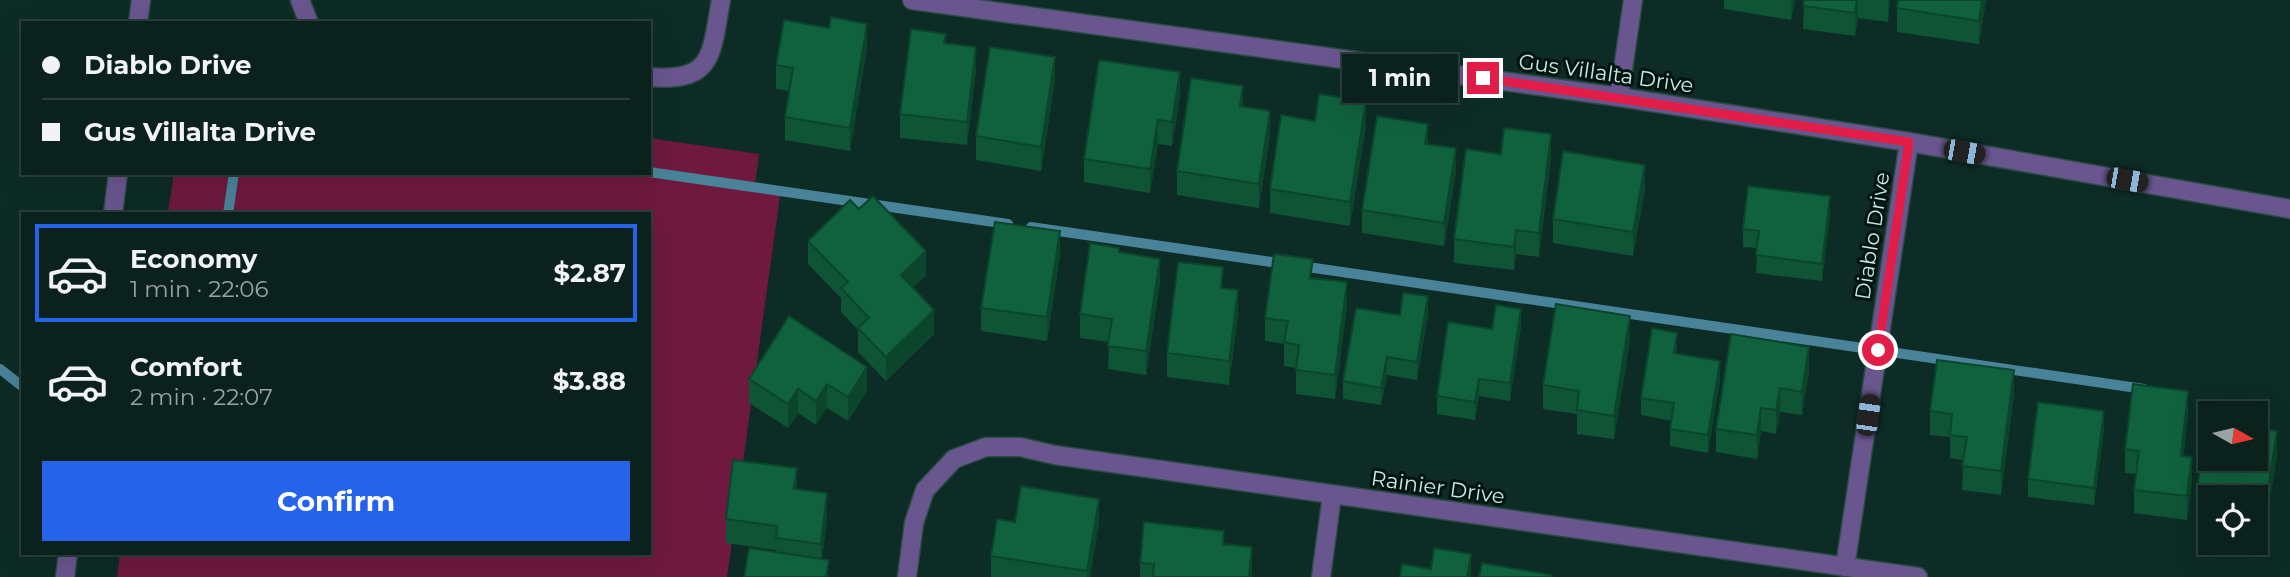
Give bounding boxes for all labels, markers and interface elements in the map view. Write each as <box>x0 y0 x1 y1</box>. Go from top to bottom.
street label: Gus Villalta Drive <box>1517 48 1695 98</box>
text: Diablo Drive <box>84 49 251 81</box>
callout: 1 min <box>1343 54 1458 102</box>
route end <box>1467 62 1499 94</box>
text: 1 min <box>1369 64 1431 92</box>
text: Gus Villalta Drive <box>84 116 316 148</box>
car <box>1942 138 1987 166</box>
car <box>2105 166 2150 194</box>
street label: Diablo Drive <box>1850 170 1894 302</box>
icon: car <box>46 242 109 305</box>
text: Economy <box>130 243 257 275</box>
text: $2.87 <box>553 257 626 289</box>
text: 1 min · 22:06 <box>130 275 269 303</box>
route start <box>1862 334 1894 366</box>
icon: car <box>46 350 109 413</box>
text: Comfort <box>130 351 242 383</box>
text: $3.88 <box>553 365 626 397</box>
text: 2 min · 22:07 <box>130 383 273 411</box>
car <box>1855 393 1882 437</box>
north arrow <box>2198 401 2268 471</box>
map controls <box>2198 401 2268 555</box>
button: Confirm <box>42 461 630 541</box>
street label: Rainier Drive <box>1370 465 1506 509</box>
button: locate <box>2198 485 2268 555</box>

